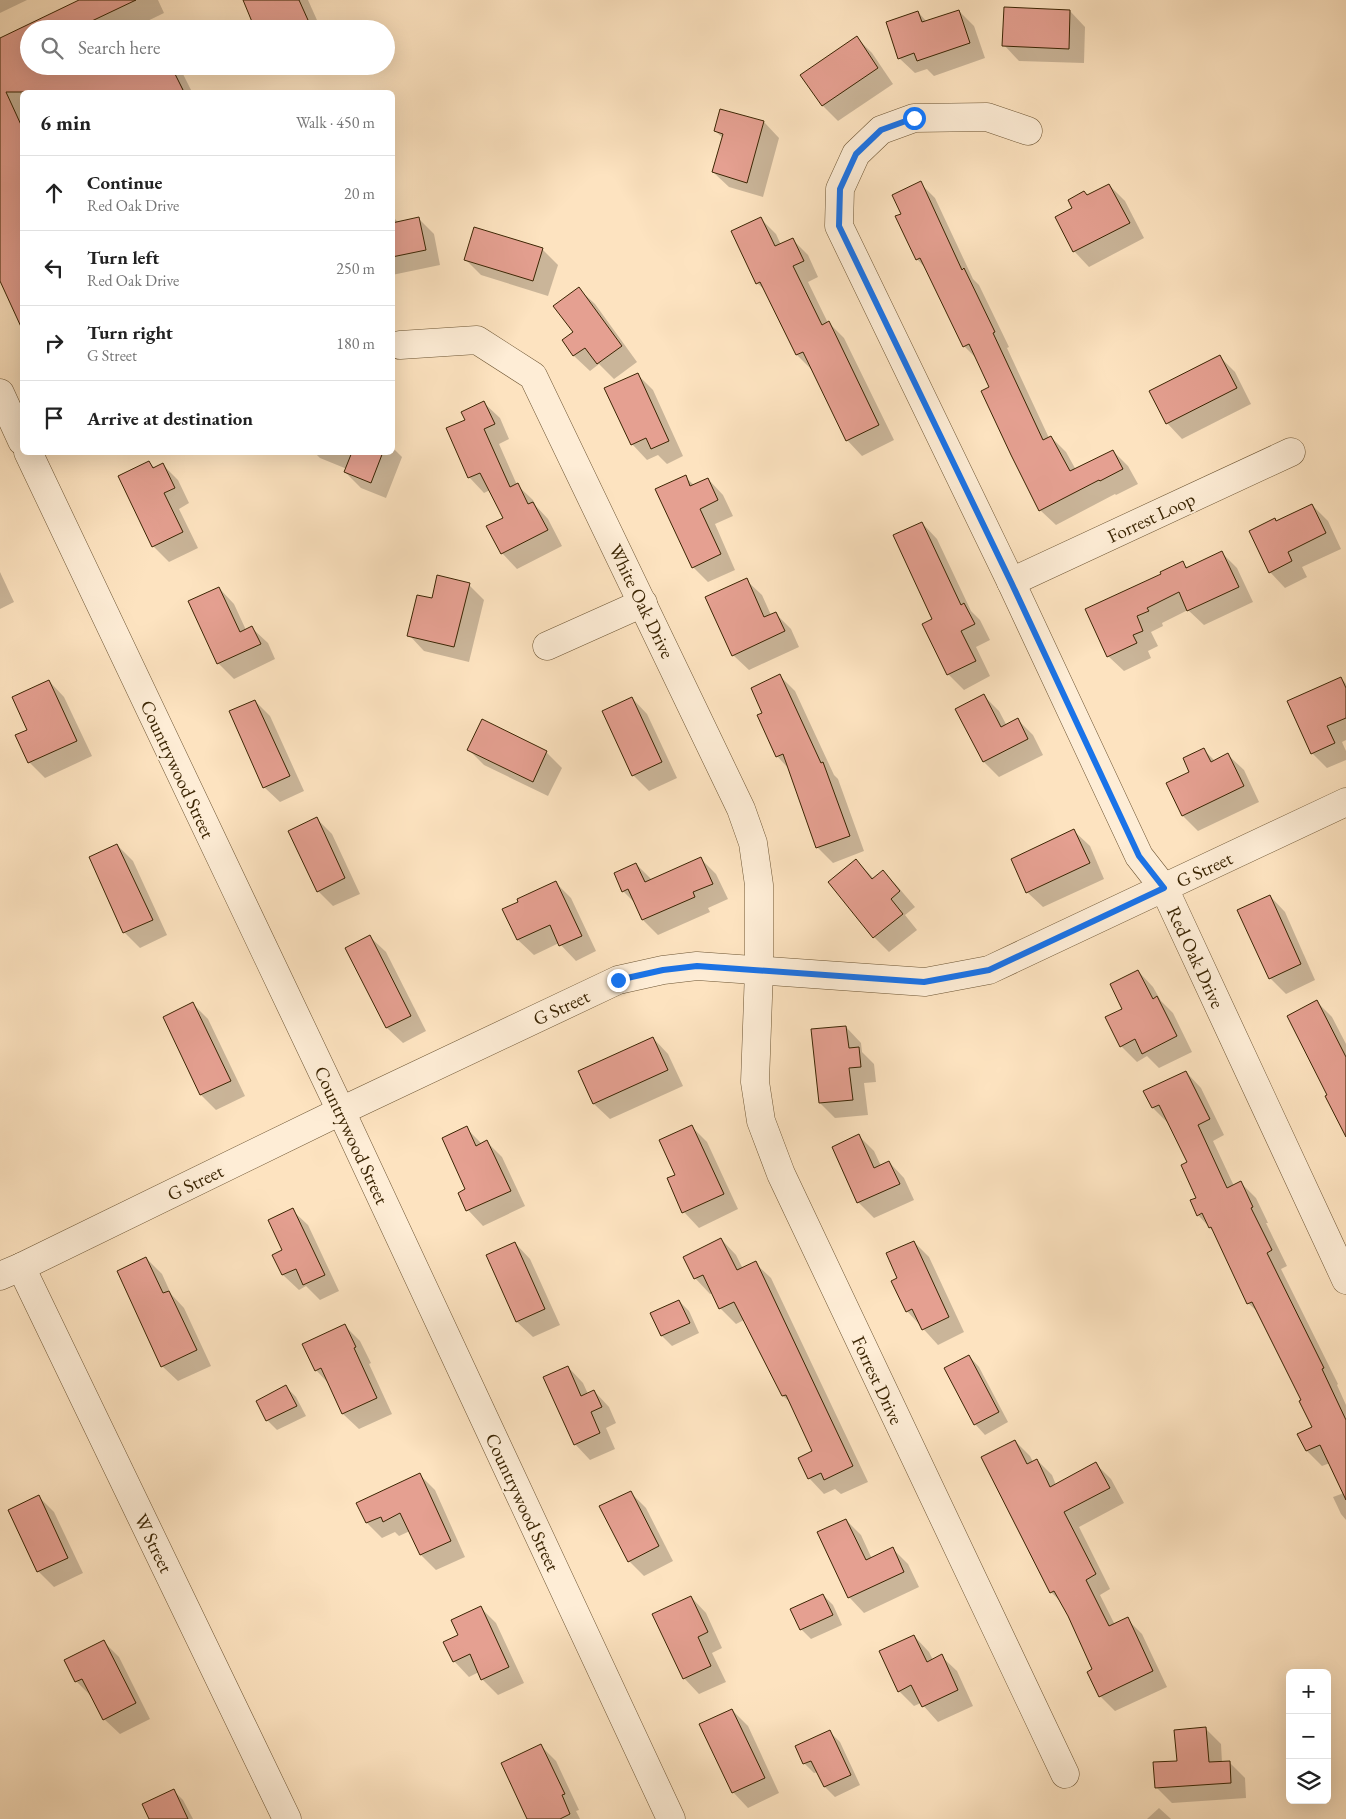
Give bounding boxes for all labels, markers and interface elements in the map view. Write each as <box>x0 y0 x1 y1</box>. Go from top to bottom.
search box <box>20 20 395 75</box>
icon: search <box>38 34 66 62</box>
text: Search here <box>78 35 160 60</box>
route start <box>903 107 926 130</box>
text: 6 min <box>40 109 91 136</box>
text: Walk · 450 m <box>296 112 375 133</box>
text: Continue <box>87 170 162 195</box>
icon: ahead <box>40 179 68 207</box>
text: 20 m <box>344 183 375 204</box>
text: Red Oak Drive <box>87 195 179 216</box>
text: Turn left <box>87 245 159 270</box>
icon: left <box>40 254 68 282</box>
text: 250 m <box>336 258 375 279</box>
text: Red Oak Drive <box>87 270 179 291</box>
text: Turn right <box>87 320 173 345</box>
icon: right <box>40 329 68 357</box>
text: 180 m <box>336 333 375 354</box>
text: G Street <box>87 345 137 366</box>
icon: arrive <box>40 404 68 432</box>
text: Arrive at destination <box>87 406 253 431</box>
street label: Forrest Loop <box>1103 486 1199 549</box>
street label: White Oak Drive <box>603 540 680 663</box>
street label: Countrywood Street <box>135 696 221 843</box>
street label: G Street <box>1172 846 1236 893</box>
street label: Red Oak Drive <box>1161 902 1230 1012</box>
route end <box>607 969 630 992</box>
street label: G Street <box>529 984 593 1031</box>
street label: Countrywood Street <box>309 1062 395 1209</box>
street label: G Street <box>163 1158 227 1207</box>
street label: Forrest Drive <box>846 1332 909 1429</box>
street label: Countrywood Street <box>480 1429 566 1576</box>
street label: W Street <box>129 1509 179 1577</box>
map controls <box>1286 1669 1331 1804</box>
button: + <box>1286 1669 1331 1714</box>
button: − <box>1286 1714 1331 1759</box>
button: layers <box>1286 1759 1331 1804</box>

